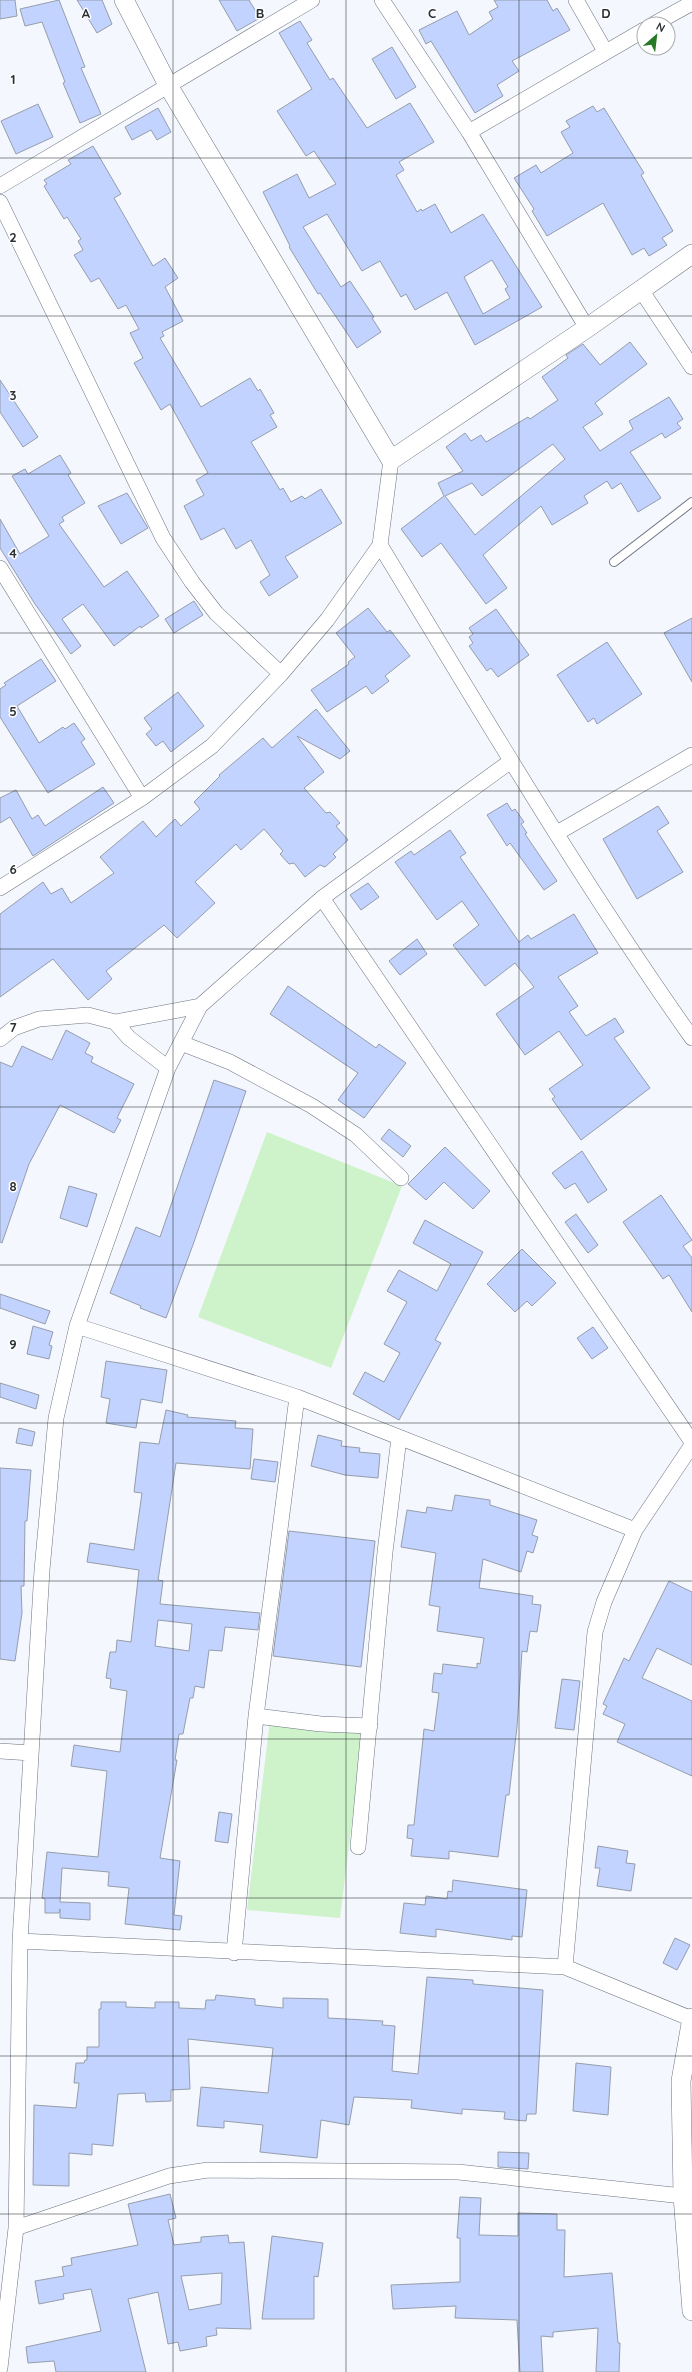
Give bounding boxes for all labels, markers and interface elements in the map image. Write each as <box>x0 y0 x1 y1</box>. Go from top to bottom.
text: A <box>82 5 91 21</box>
text: B <box>256 5 264 21</box>
text: C <box>428 5 436 21</box>
text: D <box>601 5 611 21</box>
north arrow <box>636 16 676 56</box>
text: N <box>654 19 668 35</box>
text: 1 <box>10 71 16 87</box>
text: 2 <box>9 229 17 245</box>
text: 3 <box>10 387 17 403</box>
text: 4 <box>9 545 17 561</box>
text: 5 <box>9 703 17 719</box>
text: 6 <box>9 861 17 877</box>
text: 7 <box>9 1019 17 1035</box>
text: 8 <box>9 1178 17 1194</box>
text: 9 <box>9 1336 17 1352</box>

